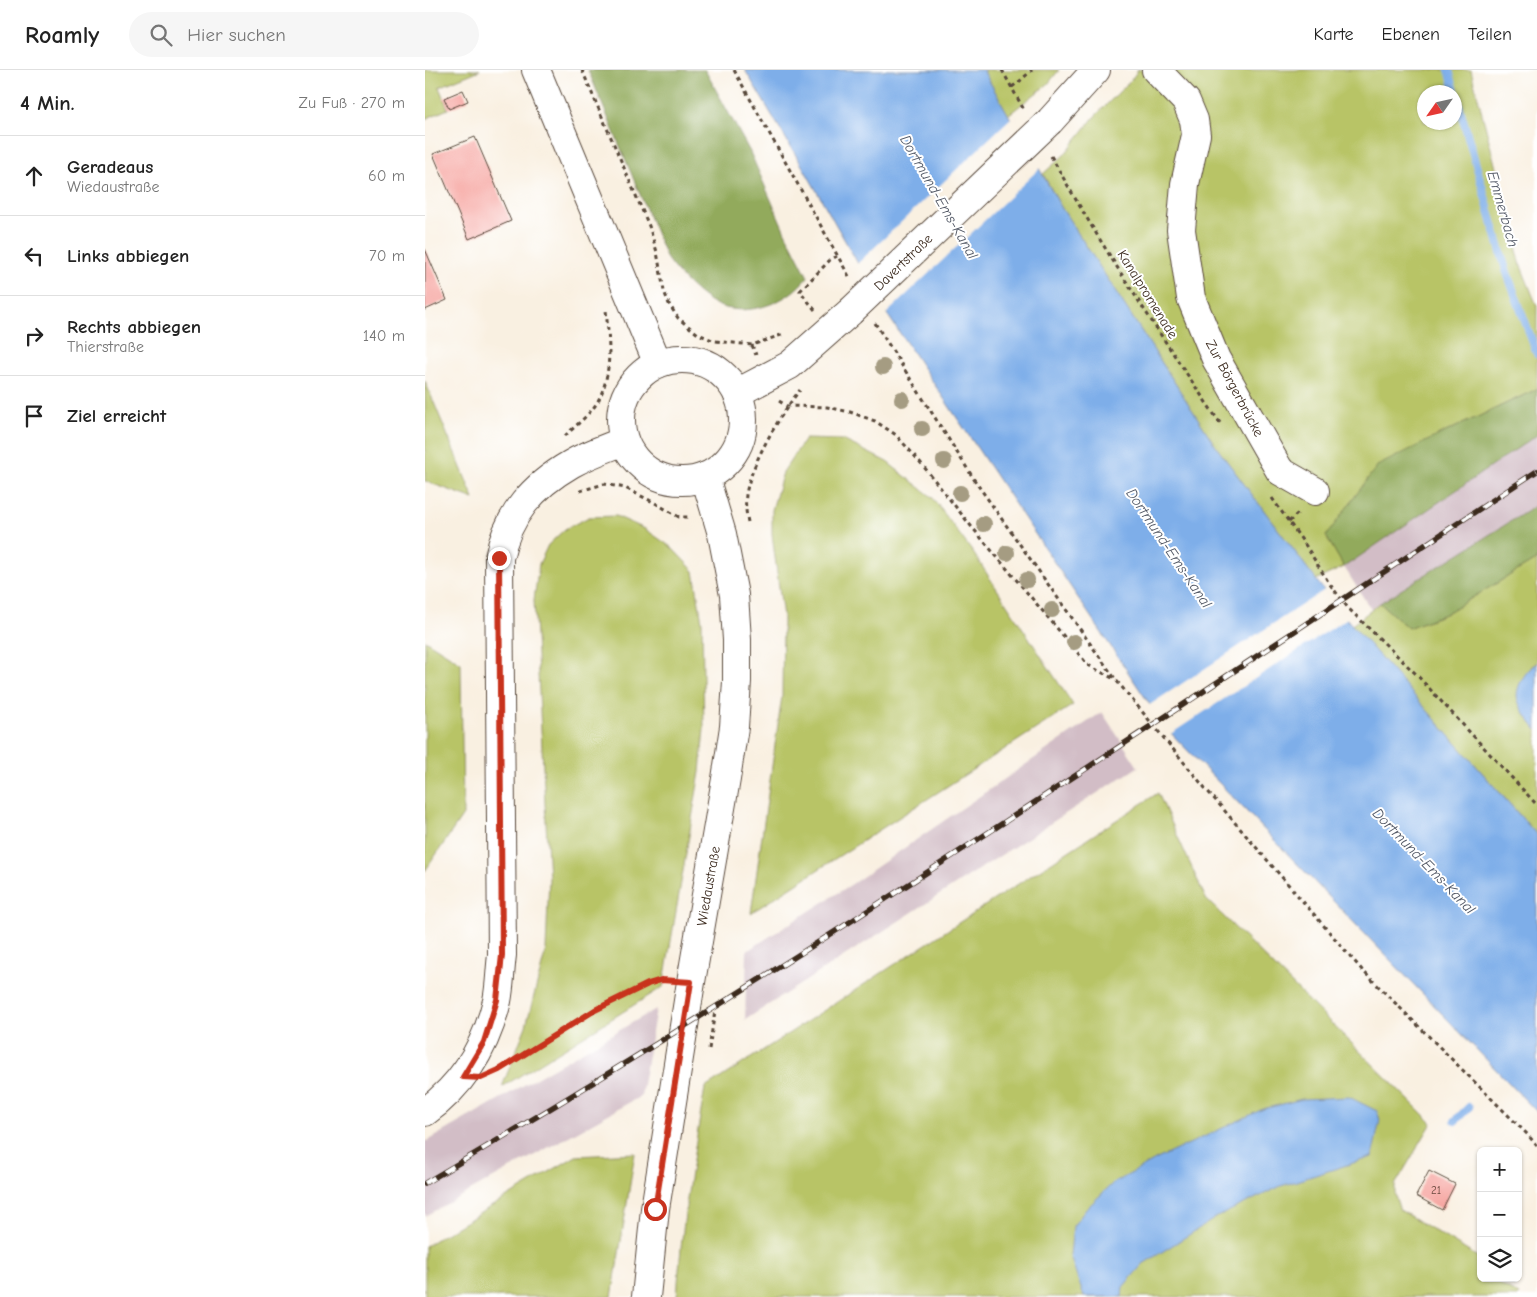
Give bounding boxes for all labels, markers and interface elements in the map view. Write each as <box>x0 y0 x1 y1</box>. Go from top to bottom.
search box <box>129 12 479 57</box>
text: Roamly <box>25 21 99 49</box>
icon: search <box>147 21 175 49</box>
text: Hier suchen <box>187 24 286 46</box>
text: Karte <box>1313 24 1354 45</box>
text: Ebenen <box>1382 24 1440 45</box>
text: Teilen <box>1468 24 1512 45</box>
north arrow <box>1417 85 1462 130</box>
text: 4 Min. <box>20 91 75 115</box>
text: Zu Fuß · 270 m <box>299 94 405 112</box>
water label: Dortmund-Ems-Kanal <box>896 132 982 263</box>
text: Geradeaus <box>67 156 153 178</box>
icon: ahead <box>20 162 48 190</box>
text: 60 m <box>368 167 405 185</box>
water label: Emmerbach <box>1484 169 1522 249</box>
text: Wiedaustraße <box>67 178 159 196</box>
street label: Davertstraße <box>871 230 936 294</box>
icon: left <box>20 242 48 270</box>
text: Links abbiegen <box>67 245 189 267</box>
text: 70 m <box>369 247 405 265</box>
street label: Kanalpromenade <box>1114 247 1182 342</box>
text: Rechts abbiegen <box>67 316 201 338</box>
icon: right <box>20 322 48 350</box>
text: 140 m <box>363 327 405 345</box>
street label: Zur Börgerbrücke <box>1202 337 1267 440</box>
text: Thierstraße <box>67 338 144 356</box>
icon: arrive <box>20 402 48 430</box>
text: Ziel erreicht <box>67 405 166 427</box>
water label: Dortmund-Ems-Kanal <box>1122 485 1216 612</box>
route end <box>488 547 511 570</box>
water label: Dortmund-Ems-Kanal <box>1369 804 1480 918</box>
street label: Wiedaustraße <box>693 845 724 927</box>
map controls <box>1477 1147 1522 1282</box>
button: + <box>1477 1147 1522 1192</box>
house number: 21 <box>1431 1184 1441 1197</box>
button: − <box>1477 1192 1522 1237</box>
route start <box>644 1198 667 1221</box>
button: layers <box>1477 1237 1522 1282</box>

